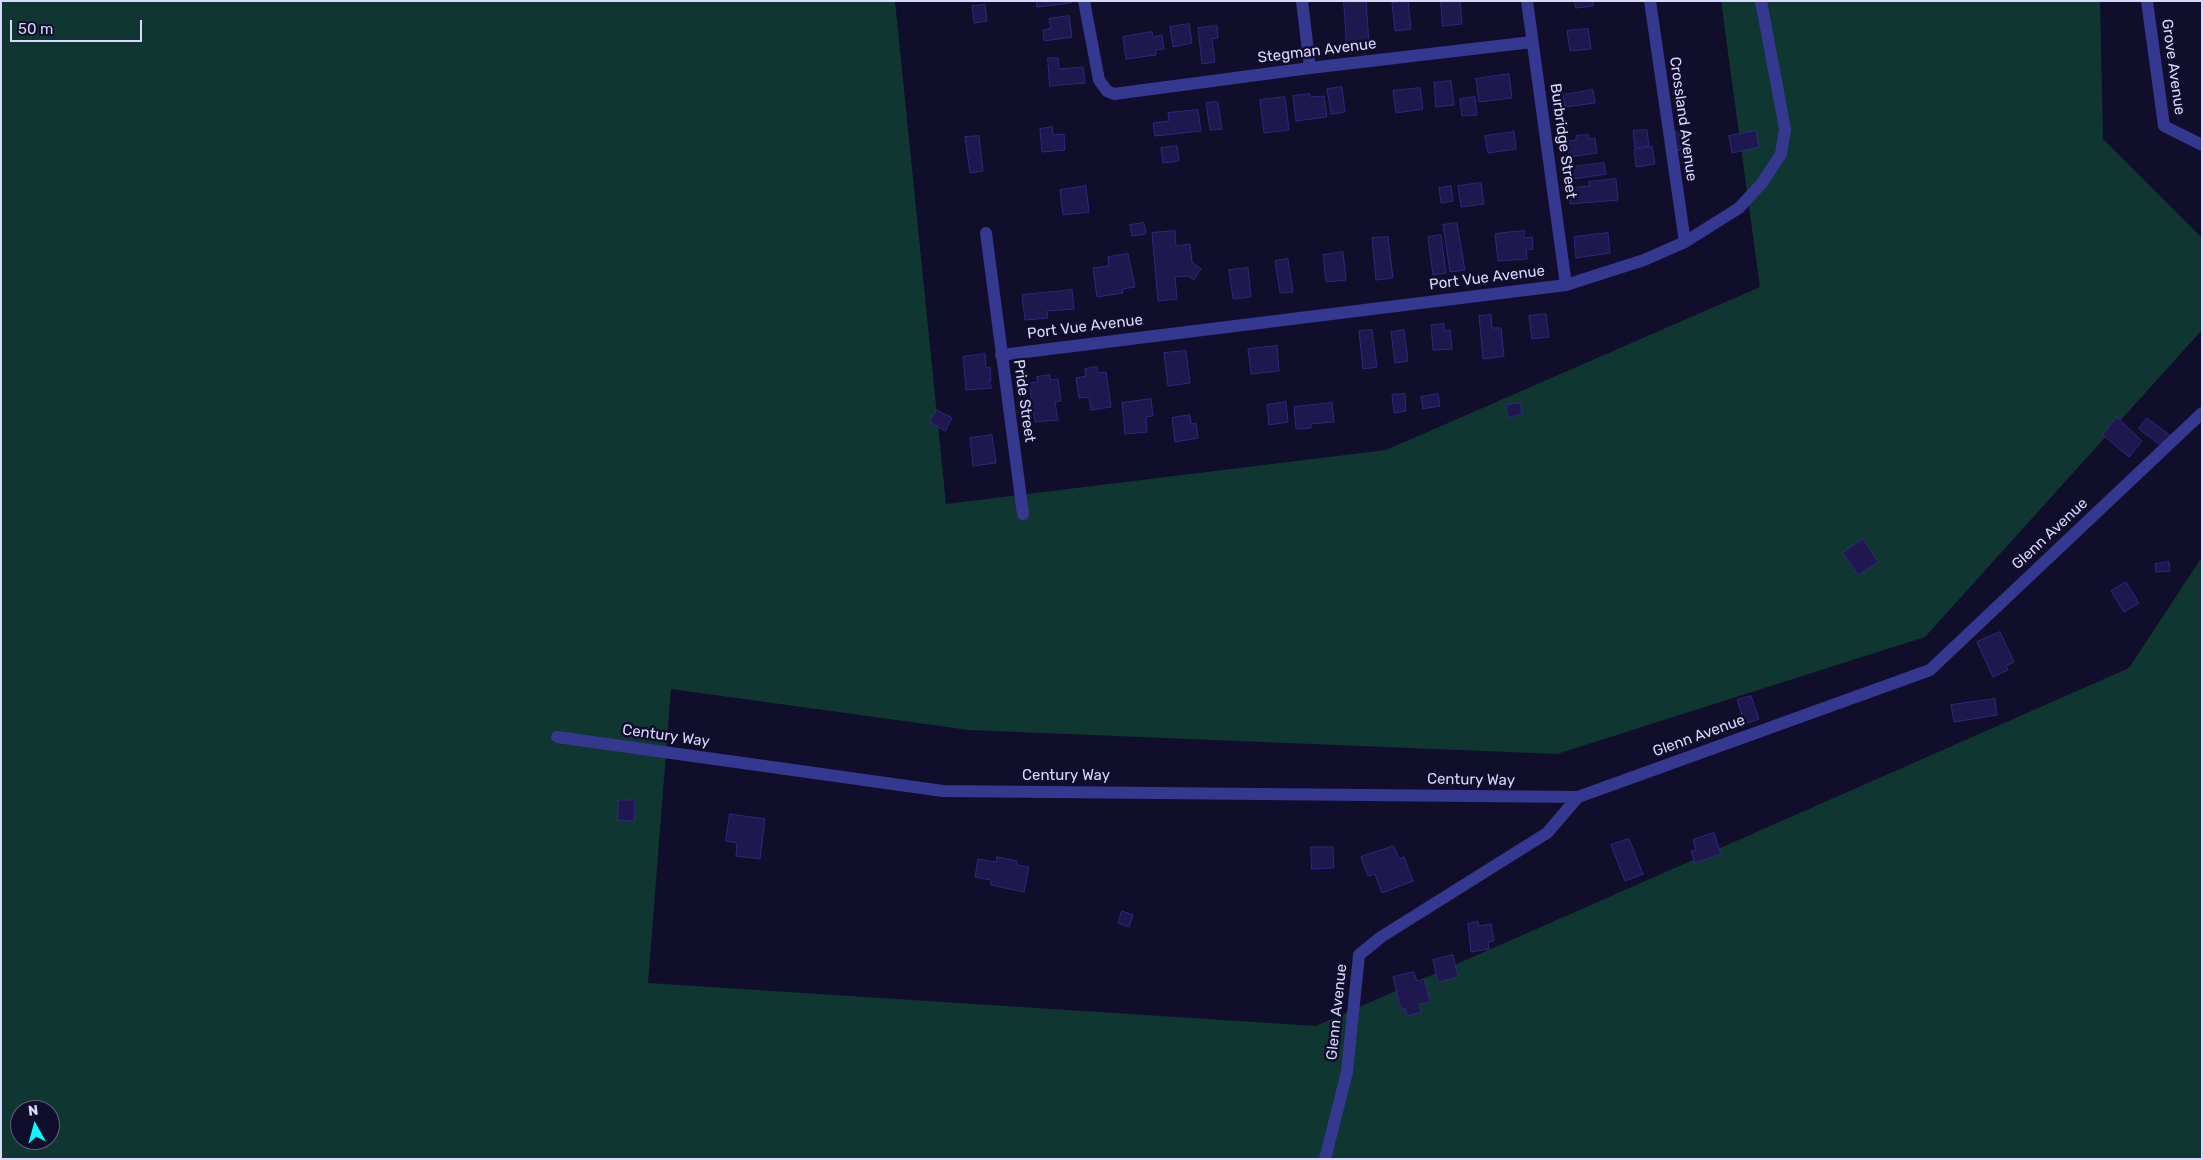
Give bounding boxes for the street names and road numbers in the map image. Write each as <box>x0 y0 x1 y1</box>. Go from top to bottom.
street label: Grove Avenue <box>2157 18 2189 116</box>
street label: Stegman Avenue <box>1257 35 1377 67</box>
street label: Crossland Avenue <box>1665 56 1701 182</box>
street label: Burbridge Street <box>1546 82 1580 200</box>
street label: Port Vue Avenue <box>1428 262 1546 294</box>
street label: Port Vue Avenue <box>1026 311 1144 343</box>
street label: Pride Street <box>1009 358 1039 444</box>
street label: Glenn Avenue <box>2009 494 2091 574</box>
street label: Glenn Avenue <box>1651 711 1747 761</box>
street label: Century Way <box>621 721 711 751</box>
street label: Century Way <box>1022 767 1110 785</box>
street label: Century Way <box>1427 770 1515 790</box>
street label: Glenn Avenue <box>1323 963 1351 1061</box>

